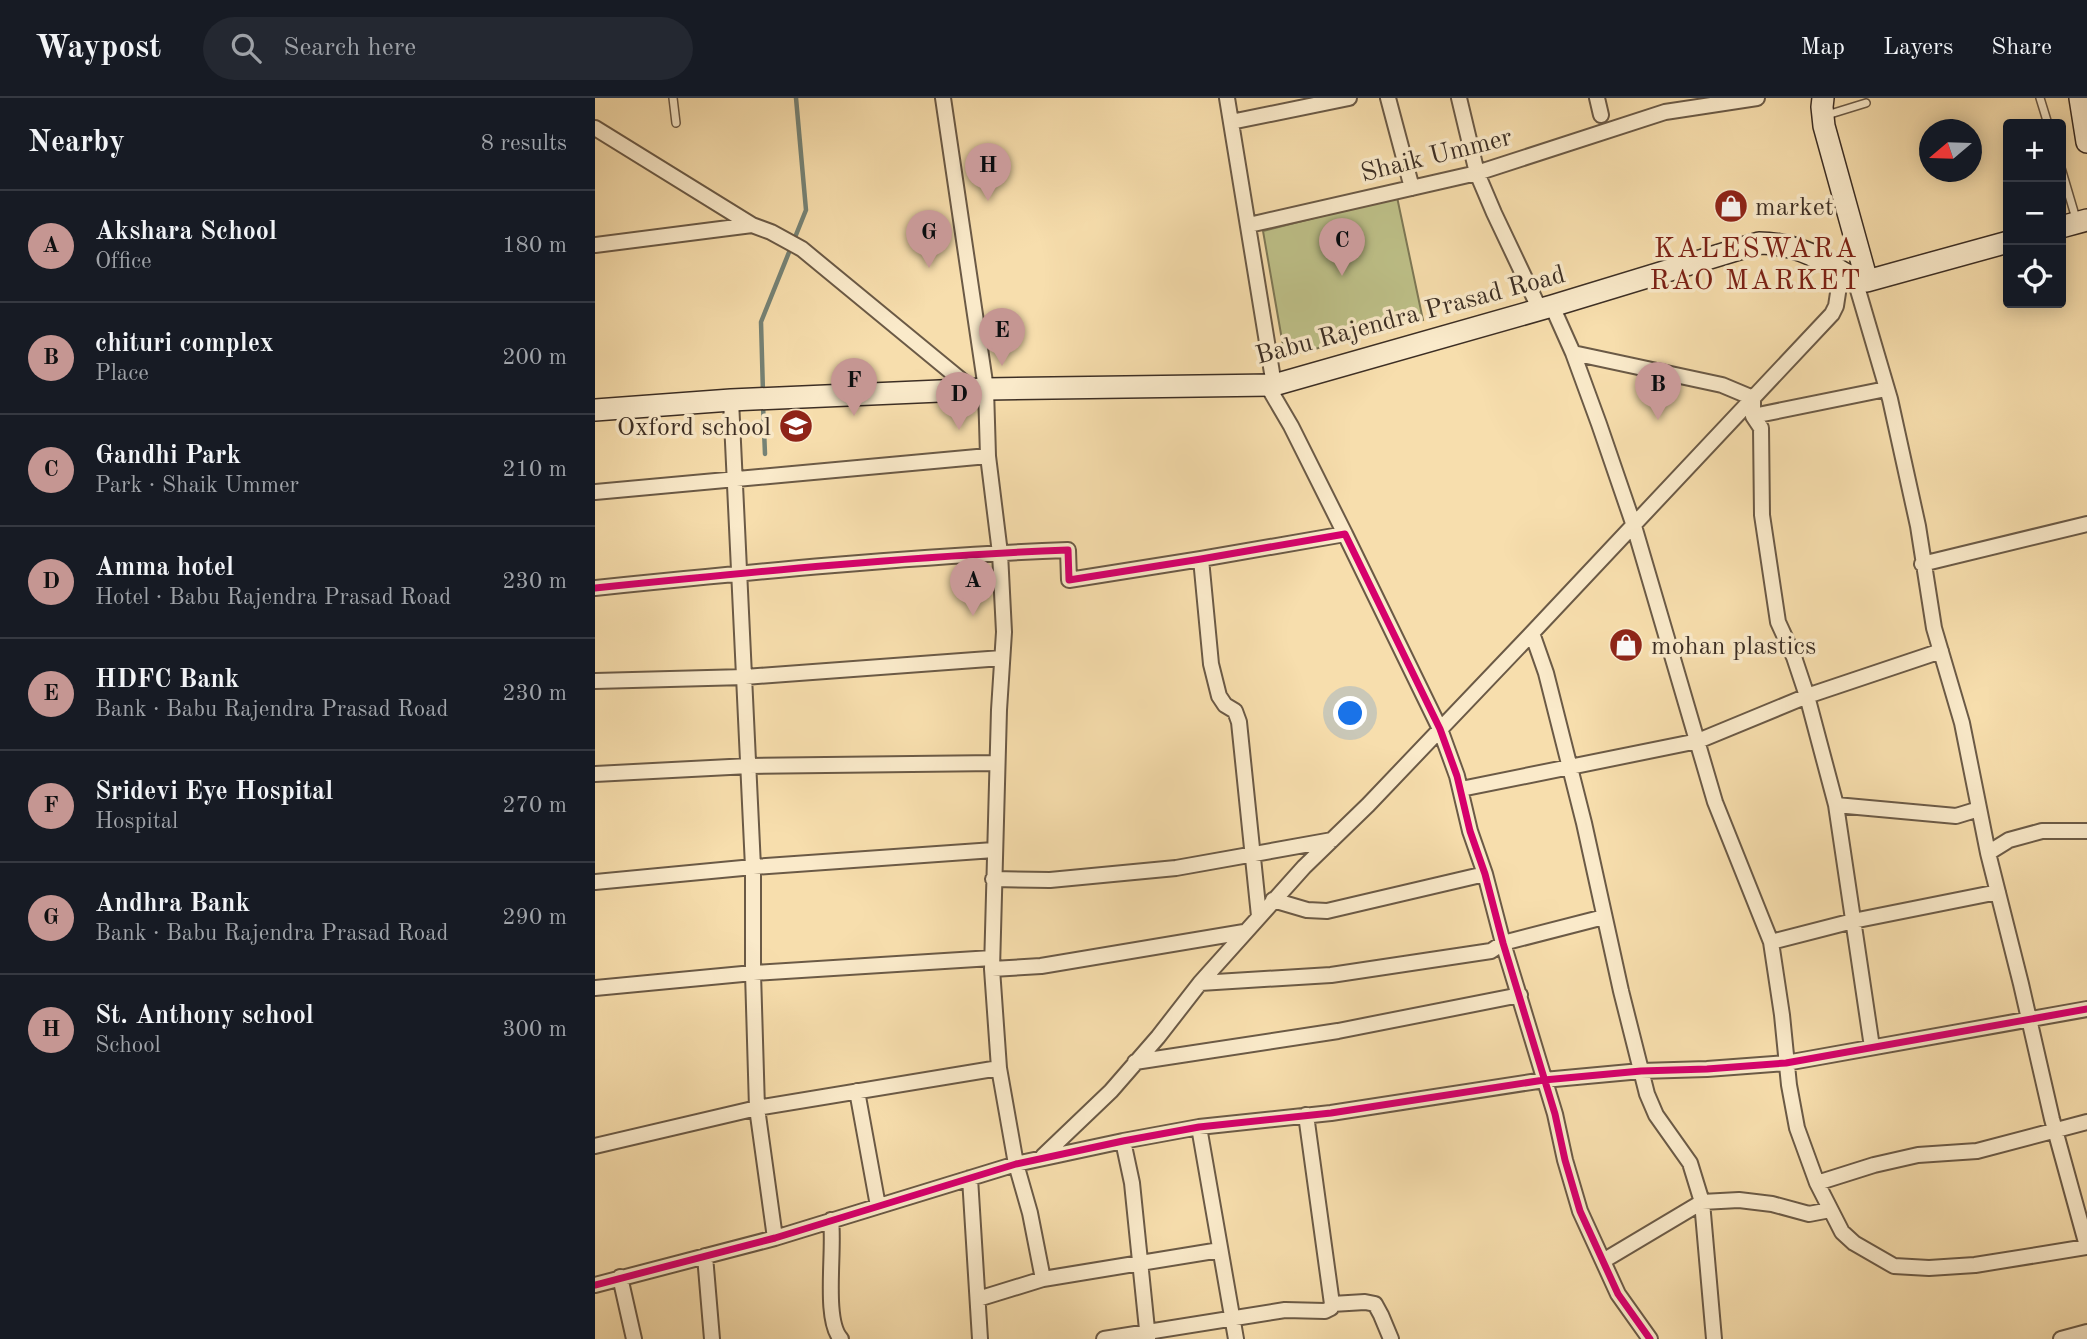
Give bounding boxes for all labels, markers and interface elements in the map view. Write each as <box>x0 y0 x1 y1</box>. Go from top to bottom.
search box <box>203 17 693 80</box>
icon: search <box>227 29 265 67</box>
text: Waypost <box>35 32 161 65</box>
text: Search here <box>283 35 416 61</box>
text: Map <box>1801 36 1845 60</box>
text: Layers <box>1883 36 1953 60</box>
text: Share <box>1991 36 2052 60</box>
north arrow <box>1919 119 1982 182</box>
map controls <box>2003 119 2066 308</box>
button: + <box>2003 119 2066 182</box>
street label: Shaik Ummer <box>1358 124 1515 187</box>
text: Nearby <box>28 128 125 158</box>
text: 8 results <box>481 132 567 155</box>
pin: H <box>965 143 1011 201</box>
button: − <box>2003 182 2066 245</box>
shop icon: market <box>1712 187 1750 225</box>
place label: market <box>1755 195 1834 221</box>
pin: G <box>906 210 952 268</box>
pin: C <box>1319 218 1365 276</box>
text: Akshara School <box>95 219 277 245</box>
text: A <box>42 234 60 257</box>
text: 180 m <box>502 234 567 257</box>
district label: KALESWARA RAO MARKET <box>1650 236 1862 296</box>
button: locate <box>2003 245 2066 308</box>
text: Office <box>95 250 152 273</box>
street label: Babu Rajendra Prasad Road <box>1253 262 1568 370</box>
pin: E <box>979 308 1025 366</box>
text: chituri complex <box>95 331 273 357</box>
text: B <box>43 346 59 369</box>
text: 200 m <box>502 346 567 369</box>
pin: F <box>831 358 877 416</box>
text: Place <box>95 362 149 385</box>
pin: B <box>1635 362 1681 420</box>
pin: D <box>936 372 982 430</box>
school or university icon: Oxford school <box>777 407 815 445</box>
place label: Oxford school <box>617 415 771 441</box>
text: Gandhi Park <box>95 443 241 469</box>
text: C <box>43 458 59 481</box>
text: 210 m <box>502 458 567 481</box>
text: Park · Shaik Ummer <box>95 474 299 497</box>
text: Amma hotel <box>95 555 234 581</box>
pin: A <box>950 558 996 616</box>
text: D <box>42 570 60 593</box>
text: 230 m <box>502 570 567 593</box>
text: Hotel · Babu Rajendra Prasad Road <box>95 586 451 609</box>
shop icon: mohan plastics <box>1607 626 1645 664</box>
place label: mohan plastics <box>1651 634 1816 660</box>
text: HDFC Bank <box>95 667 239 693</box>
text: E <box>43 682 59 705</box>
text: 230 m <box>502 682 567 705</box>
your location <box>1333 696 1367 730</box>
text: Bank · Babu Rajendra Prasad Road <box>95 698 449 721</box>
text: Sridevi Eye Hospital <box>95 779 333 805</box>
text: F <box>43 794 59 817</box>
text: 270 m <box>502 794 567 817</box>
text: Hospital <box>95 810 178 833</box>
text: Andhra Bank <box>95 891 250 917</box>
text: G <box>43 906 59 929</box>
text: 290 m <box>502 906 567 929</box>
text: Bank · Babu Rajendra Prasad Road <box>95 922 449 945</box>
text: St. Anthony school <box>95 1003 314 1029</box>
text: H <box>42 1018 60 1041</box>
text: 300 m <box>502 1018 567 1041</box>
text: School <box>95 1034 161 1057</box>

